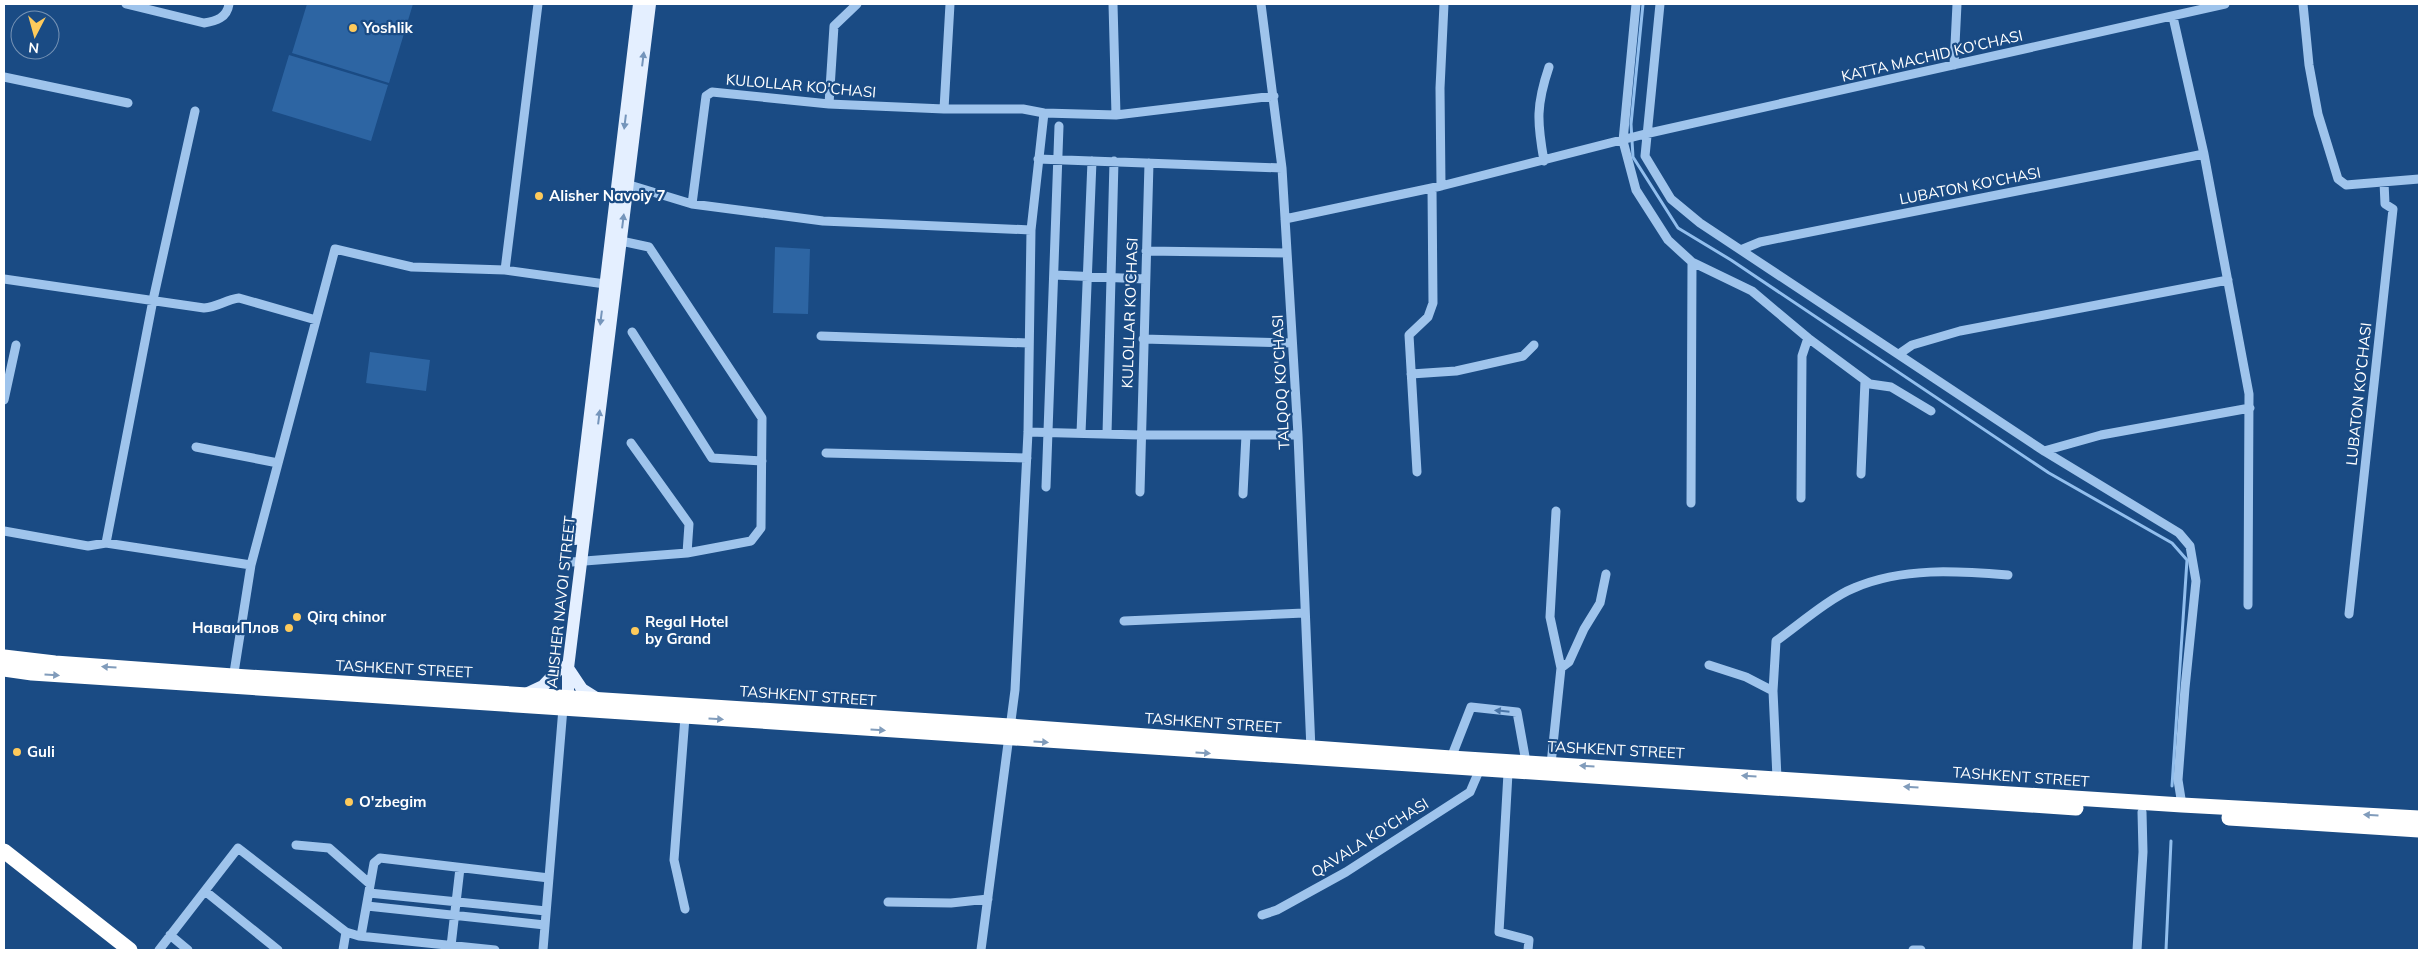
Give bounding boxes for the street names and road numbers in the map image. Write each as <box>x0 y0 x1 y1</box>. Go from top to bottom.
street label: KATTA MACHID KO'CHASI <box>1839 25 2024 86</box>
street label: KULOLLAR KO'CHASI <box>725 69 877 102</box>
street label: LUBATON KO'CHASI <box>1898 162 2042 209</box>
street label: KULOLLAR KO'CHASI <box>1117 237 1142 389</box>
street label: TALQOQ KO'CHASI <box>1267 314 1294 450</box>
street label: LUBATON KO'CHASI <box>2342 322 2375 466</box>
street label: ALISHER NAVOI STREET <box>542 515 579 689</box>
street label: TASHKENT STREET <box>335 655 473 682</box>
street label: TASHKENT STREET <box>739 681 877 710</box>
street label: TASHKENT STREET <box>1144 708 1282 737</box>
street label: TASHKENT STREET <box>1547 736 1685 763</box>
street label: TASHKENT STREET <box>1952 762 2090 791</box>
street label: QAVALA KO'CHASI <box>1307 794 1432 881</box>

